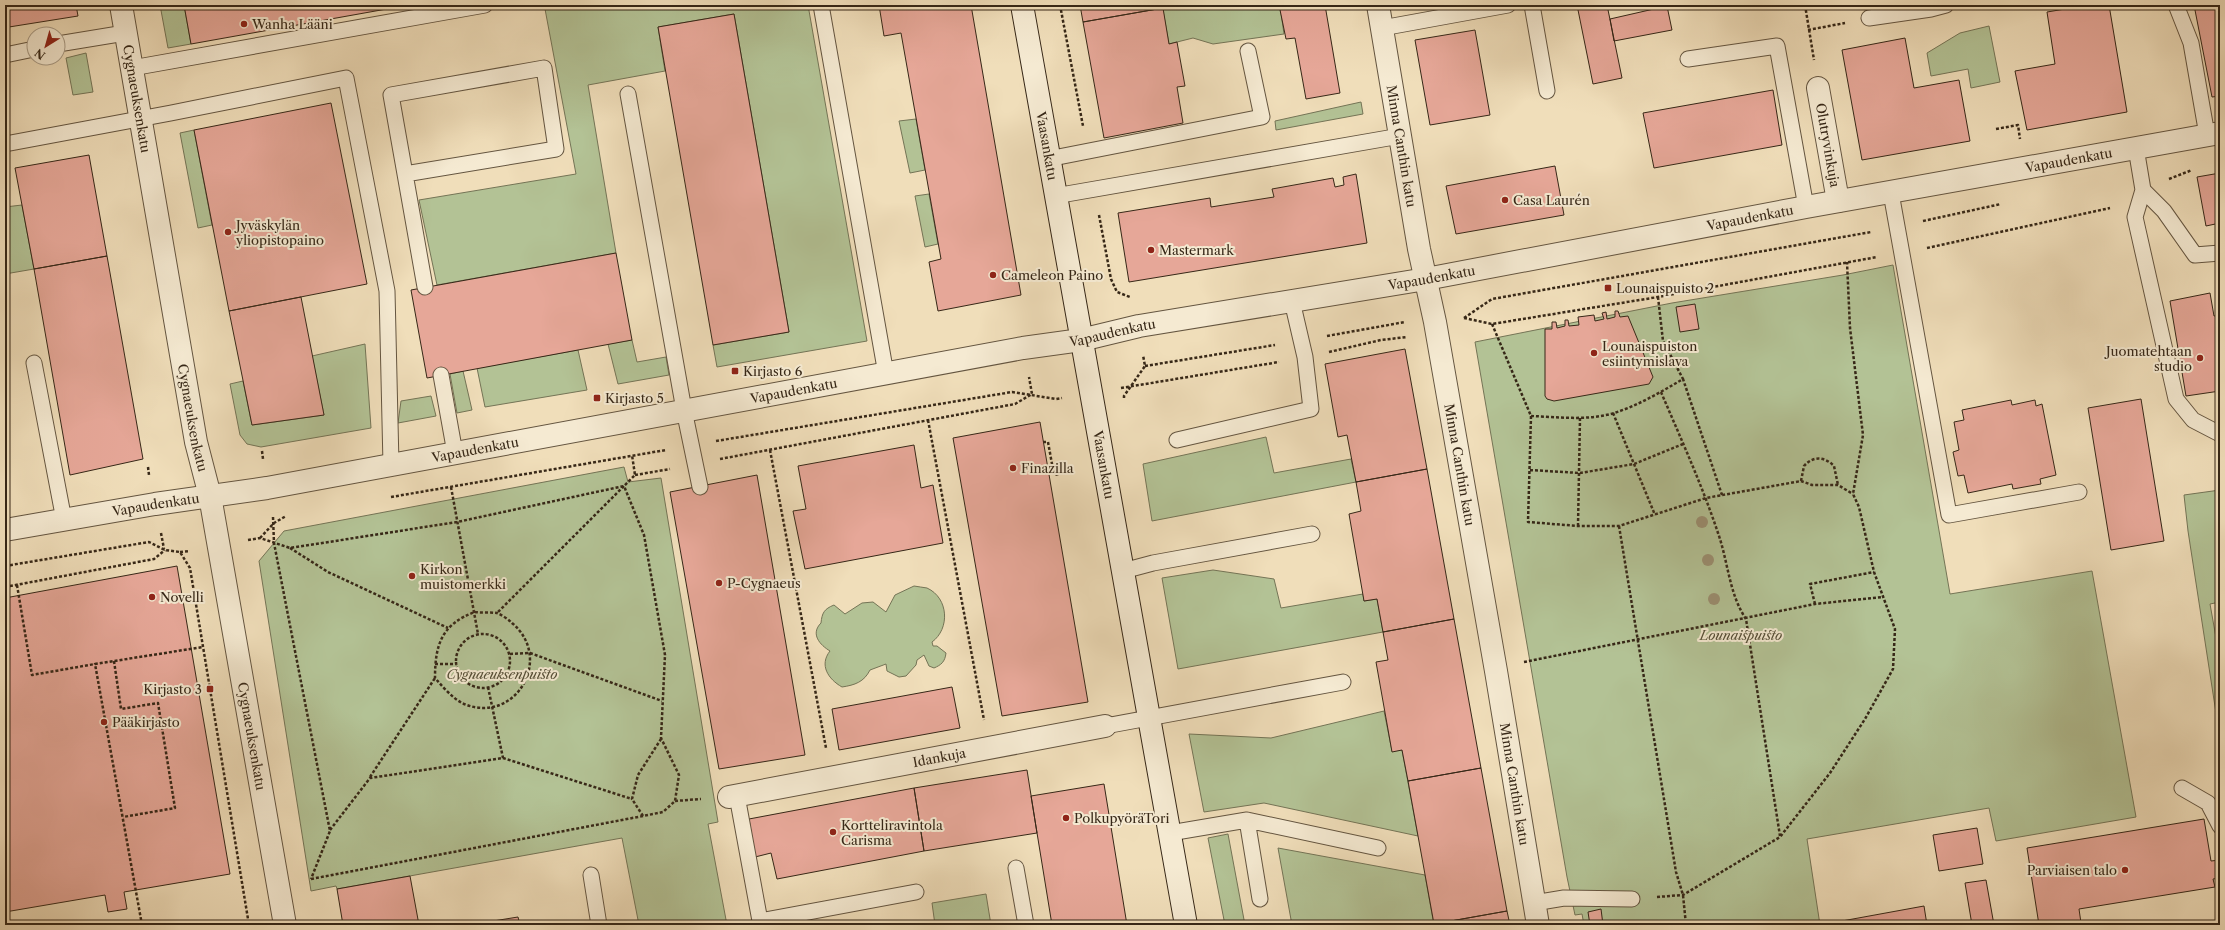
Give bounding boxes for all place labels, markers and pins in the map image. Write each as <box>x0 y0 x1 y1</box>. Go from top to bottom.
place label: Wanha Lääni <box>251 16 333 32</box>
marker: Wanha Lääni <box>239 19 249 29</box>
place label: Casa Laurén <box>1513 192 1590 208</box>
marker: Casa Laurén <box>1500 195 1510 205</box>
place label: Jyväskylän yliopistopaino <box>234 217 324 248</box>
marker: Jyväskylän yliopistopaino <box>223 227 233 237</box>
place label: Mastermark <box>1159 242 1234 258</box>
marker: Mastermark <box>1146 245 1156 255</box>
place label: Cameleon Paino <box>1001 267 1103 283</box>
marker: Cameleon Paino <box>988 270 998 280</box>
place label: Lounaispuisto 2 <box>1616 280 1714 296</box>
marker: Lounaispuisto 2 <box>1603 283 1613 293</box>
place label: Lounaispuiston esiintymislava <box>1602 338 1697 369</box>
place label: Juomatehtaan studio <box>2104 343 2192 374</box>
marker: Lounaispuiston esiintymislava <box>1589 348 1599 358</box>
marker: Juomatehtaan studio <box>2195 353 2205 363</box>
place label: Kirjasto 6 <box>743 363 803 379</box>
marker: Kirjasto 6 <box>730 366 740 376</box>
place label: Kirjasto 5 <box>605 390 664 406</box>
marker: Kirjasto 5 <box>592 393 602 403</box>
place label: Finazilla <box>1021 460 1074 476</box>
marker: Finazilla <box>1008 463 1018 473</box>
place label: Kirkon muistomerkki <box>420 561 506 592</box>
marker: Kirkon muistomerkki <box>407 571 417 581</box>
place label: P-Cygnaeus <box>727 575 801 591</box>
marker: P-Cygnaeus <box>714 578 724 588</box>
place label: Novelli <box>160 589 204 605</box>
marker: Novelli <box>147 592 157 602</box>
place label: Kirjasto 3 <box>143 681 202 697</box>
marker: Kirjasto 3 <box>205 684 215 694</box>
place label: Pääkirjasto <box>112 714 180 730</box>
marker: Pääkirjasto <box>99 717 109 727</box>
place label: PolkupyöräTori <box>1074 810 1169 826</box>
marker: PolkupyöräTori <box>1061 813 1071 823</box>
place label: Kortteliravintola Carisma <box>841 817 943 848</box>
marker: Kortteliravintola Carisma <box>828 827 838 837</box>
place label: Parviaisen talo <box>2027 862 2117 878</box>
marker: Parviaisen talo <box>2120 865 2130 875</box>

